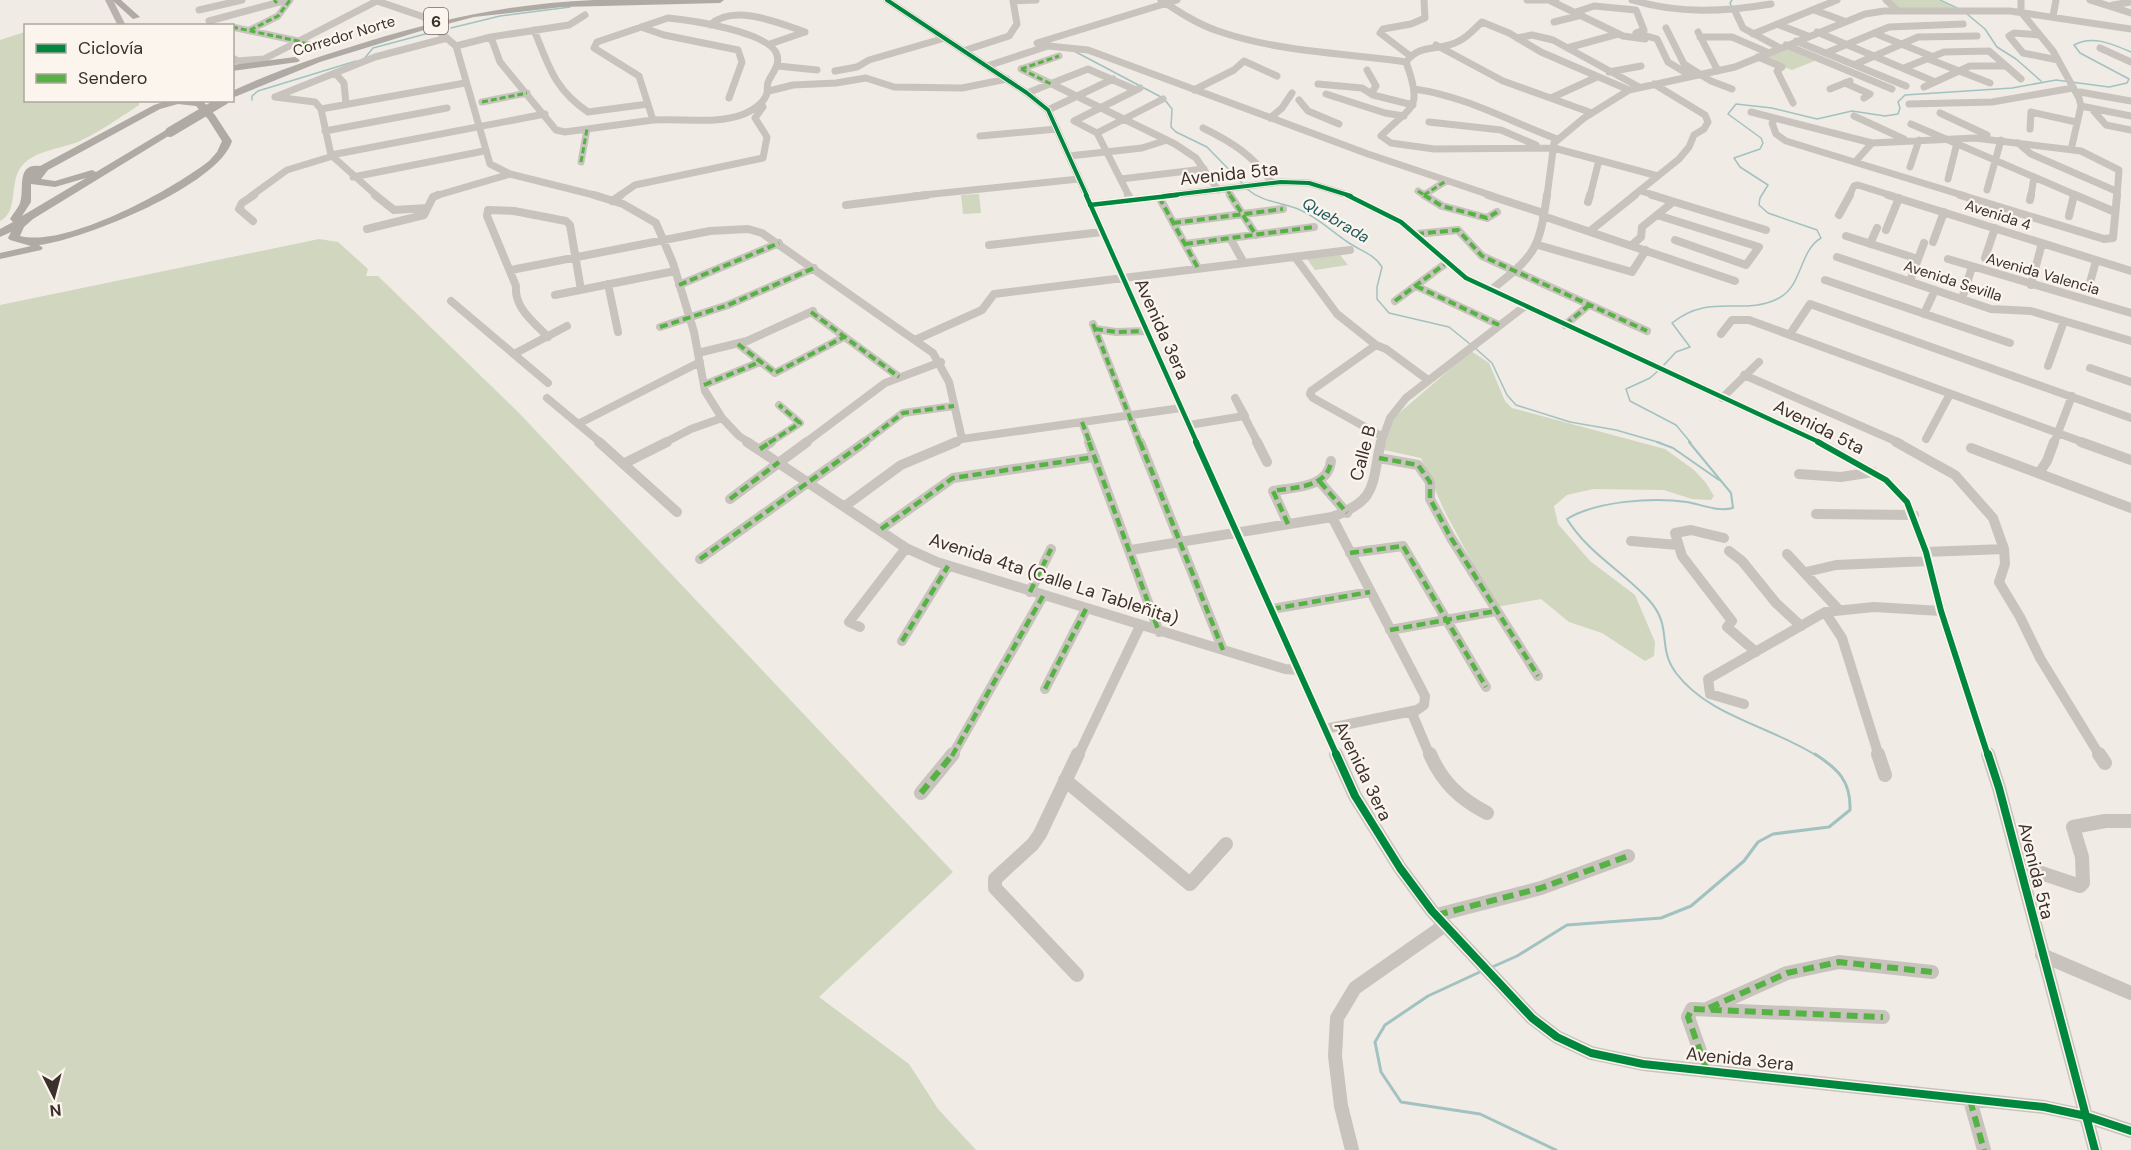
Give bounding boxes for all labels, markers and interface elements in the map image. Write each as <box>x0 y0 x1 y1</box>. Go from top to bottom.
road number: 6 <box>424 8 448 34</box>
street label: Corredor Norte <box>290 11 398 61</box>
legend <box>24 24 234 102</box>
text: Ciclovía <box>78 36 143 60</box>
text: Sendero <box>78 66 148 90</box>
street label: Avenida 5ta <box>1179 157 1279 191</box>
water label: Quebrada <box>1299 192 1374 248</box>
street label: Avenida 4 <box>1963 195 2033 235</box>
street label: Avenida Valencia <box>1984 248 2102 300</box>
street label: Avenida Sevilla <box>1901 256 2005 306</box>
street label: Avenida 3era <box>1129 275 1195 383</box>
street label: Avenida 5ta <box>1770 394 1868 460</box>
street label: Calle B <box>1344 422 1382 483</box>
street label: Avenida 4ta (Calle La Tableñita) <box>926 527 1182 631</box>
street label: Avenida 3era <box>1329 717 1397 825</box>
street label: Avenida 5ta <box>2012 820 2060 922</box>
street label: Avenida 3era <box>1685 1041 1795 1077</box>
north arrow <box>24 1066 84 1126</box>
text: N <box>49 1099 62 1121</box>

